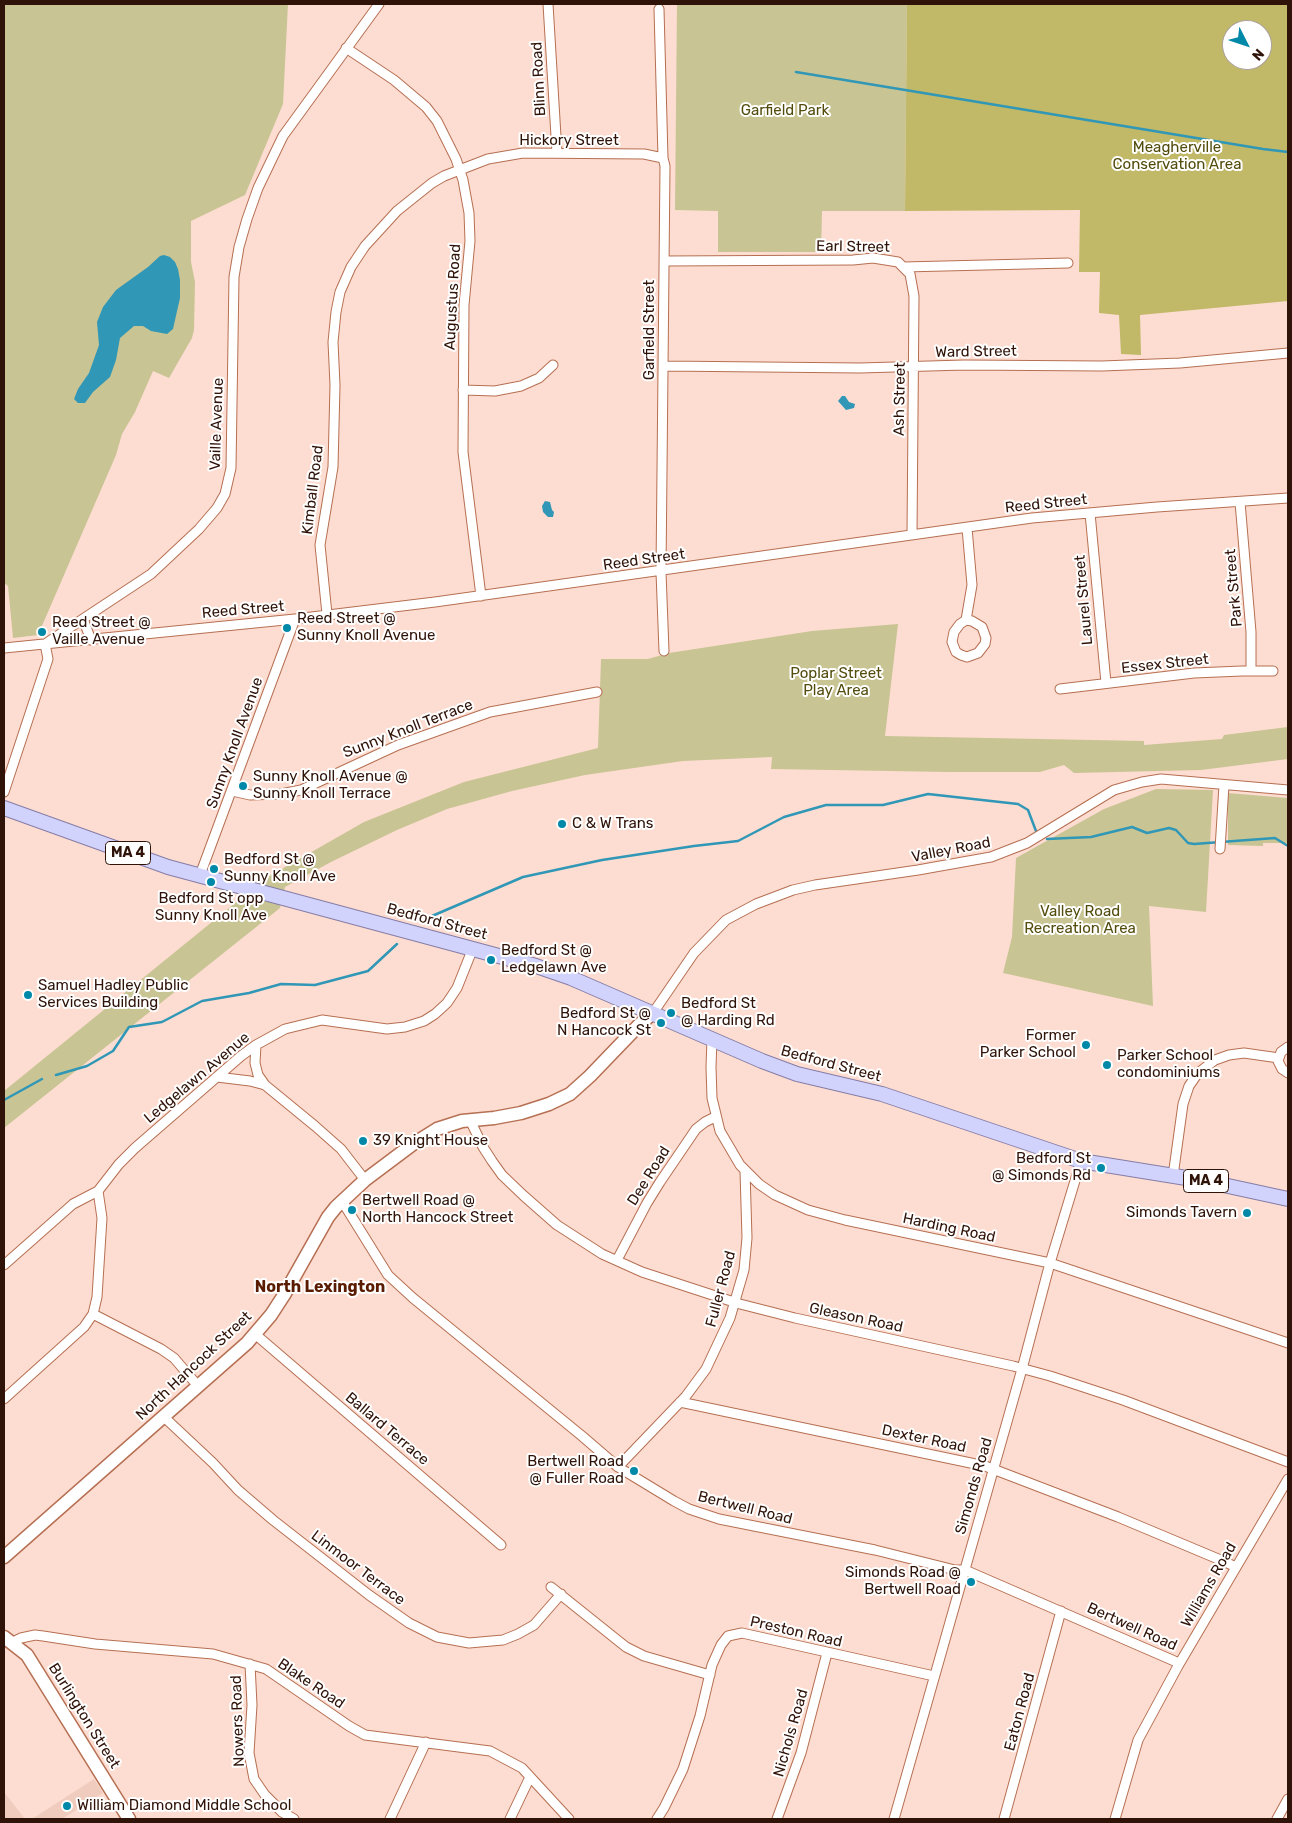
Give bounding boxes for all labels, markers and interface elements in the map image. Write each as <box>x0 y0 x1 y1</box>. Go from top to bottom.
north arrow <box>1222 20 1272 70</box>
street label: Blinn Road <box>528 41 550 117</box>
text: N <box>1248 45 1268 64</box>
park label: Garfield Park <box>741 102 829 120</box>
street label: Hickory Street <box>519 132 619 150</box>
park label: Meagherville Conservation Area <box>1113 139 1241 174</box>
street label: Earl Street <box>816 237 890 257</box>
street label: Augustus Road <box>441 243 465 351</box>
street label: Garfield Street <box>641 280 659 380</box>
street label: Ward Street <box>935 342 1017 362</box>
street label: Ash Street <box>890 362 910 436</box>
street label: Vaille Avenue <box>206 377 228 471</box>
street label: Kimball Road <box>299 444 327 536</box>
street label: Reed Street <box>1004 491 1088 517</box>
street label: Reed Street <box>602 545 686 575</box>
street label: Park Street <box>1222 548 1246 628</box>
street label: Laurel Street <box>1071 554 1097 646</box>
street label: Reed Street <box>201 597 285 623</box>
place label: Reed Street @ Sunny Knoll Avenue <box>297 610 435 645</box>
place label: Reed Street @ Vaille Avenue <box>52 614 151 649</box>
marker: Reed Street @ Sunny Knoll Avenue <box>281 622 293 634</box>
marker: Reed Street @ Vaille Avenue <box>36 626 48 638</box>
street label: Essex Street <box>1120 650 1210 678</box>
park label: Poplar Street Play Area <box>790 665 882 700</box>
street label: Sunny Knoll Avenue <box>203 675 267 811</box>
street label: Sunny Knoll Terrace <box>340 696 476 762</box>
place label: Sunny Knoll Avenue @ Sunny Knoll Terrace <box>253 768 408 803</box>
marker: Sunny Knoll Avenue @ Sunny Knoll Terrace <box>237 780 249 792</box>
place label: C & W Trans <box>572 815 654 833</box>
marker: C & W Trans <box>556 818 568 830</box>
street label: Valley Road <box>910 834 992 866</box>
road number: MA 4 <box>106 841 150 864</box>
place label: Bedford St @ Sunny Knoll Ave <box>224 851 336 886</box>
marker: Bedford St @ Sunny Knoll Ave <box>208 863 220 875</box>
marker: Bedford St opp Sunny Knoll Ave <box>205 876 217 888</box>
place label: Bedford St opp Sunny Knoll Ave <box>155 890 267 925</box>
street label: Bedford Street <box>385 900 489 944</box>
park label: Valley Road Recreation Area <box>1024 903 1136 938</box>
place label: Bedford St @ Ledgelawn Ave <box>501 942 607 977</box>
marker: Bedford St @ Ledgelawn Ave <box>485 954 497 966</box>
place label: Samuel Hadley Public Services Building <box>38 977 188 1012</box>
marker: Samuel Hadley Public Services Building <box>22 989 34 1001</box>
place label: Bedford St @ Harding Rd <box>681 995 775 1030</box>
place label: Bedford St @ N Hancock St <box>557 1005 651 1040</box>
marker: Bedford St @ Harding Rd <box>665 1007 677 1019</box>
marker: Bedford St @ N Hancock St <box>655 1017 667 1029</box>
place label: Former Parker School <box>980 1027 1076 1062</box>
street label: Ledgelawn Avenue <box>141 1029 253 1127</box>
marker: Former Parker School <box>1080 1039 1092 1051</box>
street label: Bedford Street <box>779 1042 883 1086</box>
place label: Parker School condominiums <box>1117 1047 1220 1082</box>
marker: Parker School condominiums <box>1101 1059 1113 1071</box>
place label: 39 Knight House <box>373 1132 488 1150</box>
marker: 39 Knight House <box>357 1135 369 1147</box>
street label: Dee Road <box>624 1143 674 1209</box>
place label: Bedford St @ Simonds Rd <box>992 1150 1091 1185</box>
marker: Bedford St @ Simonds Rd <box>1095 1162 1107 1174</box>
road number: MA 4 <box>1184 1170 1228 1192</box>
place label: Bertwell Road @ North Hancock Street <box>362 1192 513 1227</box>
marker: Bertwell Road @ North Hancock Street <box>346 1204 358 1216</box>
place label: Simonds Tavern <box>1126 1204 1237 1222</box>
marker: Simonds Tavern <box>1241 1207 1253 1219</box>
street label: Harding Road <box>901 1209 997 1247</box>
street label: Fuller Road <box>702 1249 740 1329</box>
district label: North Lexington <box>255 1277 385 1297</box>
street label: Gleason Road <box>808 1299 904 1337</box>
street label: North Hancock Street <box>132 1308 256 1424</box>
street label: Ballard Terrace <box>341 1389 433 1469</box>
street label: Dexter Road <box>880 1421 968 1457</box>
street label: Simonds Road <box>952 1436 996 1536</box>
place label: Bertwell Road @ Fuller Road <box>527 1453 624 1488</box>
marker: Bertwell Road @ Fuller Road <box>628 1465 640 1477</box>
street label: Bertwell Road <box>696 1488 794 1528</box>
street label: Linmoor Terrace <box>307 1527 409 1609</box>
street label: Williams Road <box>1177 1539 1241 1631</box>
place label: Simonds Road @ Bertwell Road <box>845 1564 961 1599</box>
marker: Simonds Road @ Bertwell Road <box>965 1576 977 1588</box>
street label: Bertwell Road <box>1084 1599 1180 1655</box>
street label: Preston Road <box>748 1613 844 1651</box>
street label: Blake Road <box>274 1655 348 1713</box>
street label: Burlington Street <box>44 1660 124 1772</box>
street label: Eaton Road <box>1001 1671 1039 1753</box>
street label: Nowers Road <box>227 1675 249 1767</box>
street label: Nichols Road <box>770 1687 812 1779</box>
place label: William Diamond Middle School <box>77 1797 291 1815</box>
marker: William Diamond Middle School <box>61 1800 73 1812</box>

